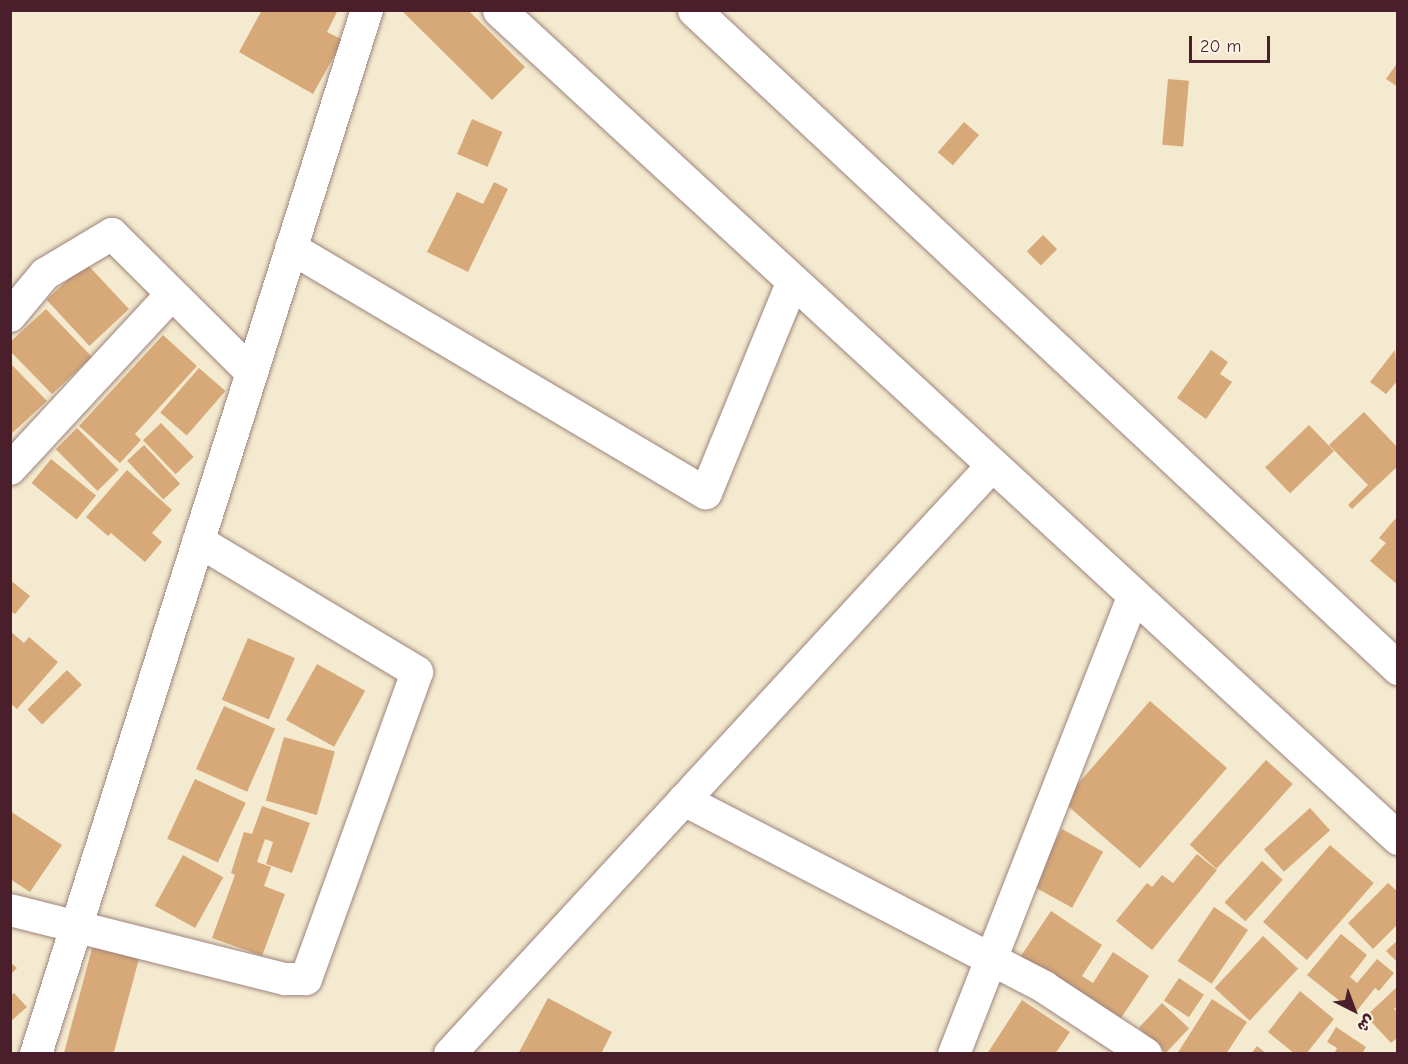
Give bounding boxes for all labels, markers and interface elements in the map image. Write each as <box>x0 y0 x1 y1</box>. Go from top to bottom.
scale bar <box>1192 24 1273 62</box>
text: 20 m <box>1200 36 1241 57</box>
north arrow <box>1324 980 1384 1040</box>
text: ش <box>1353 1011 1379 1036</box>

